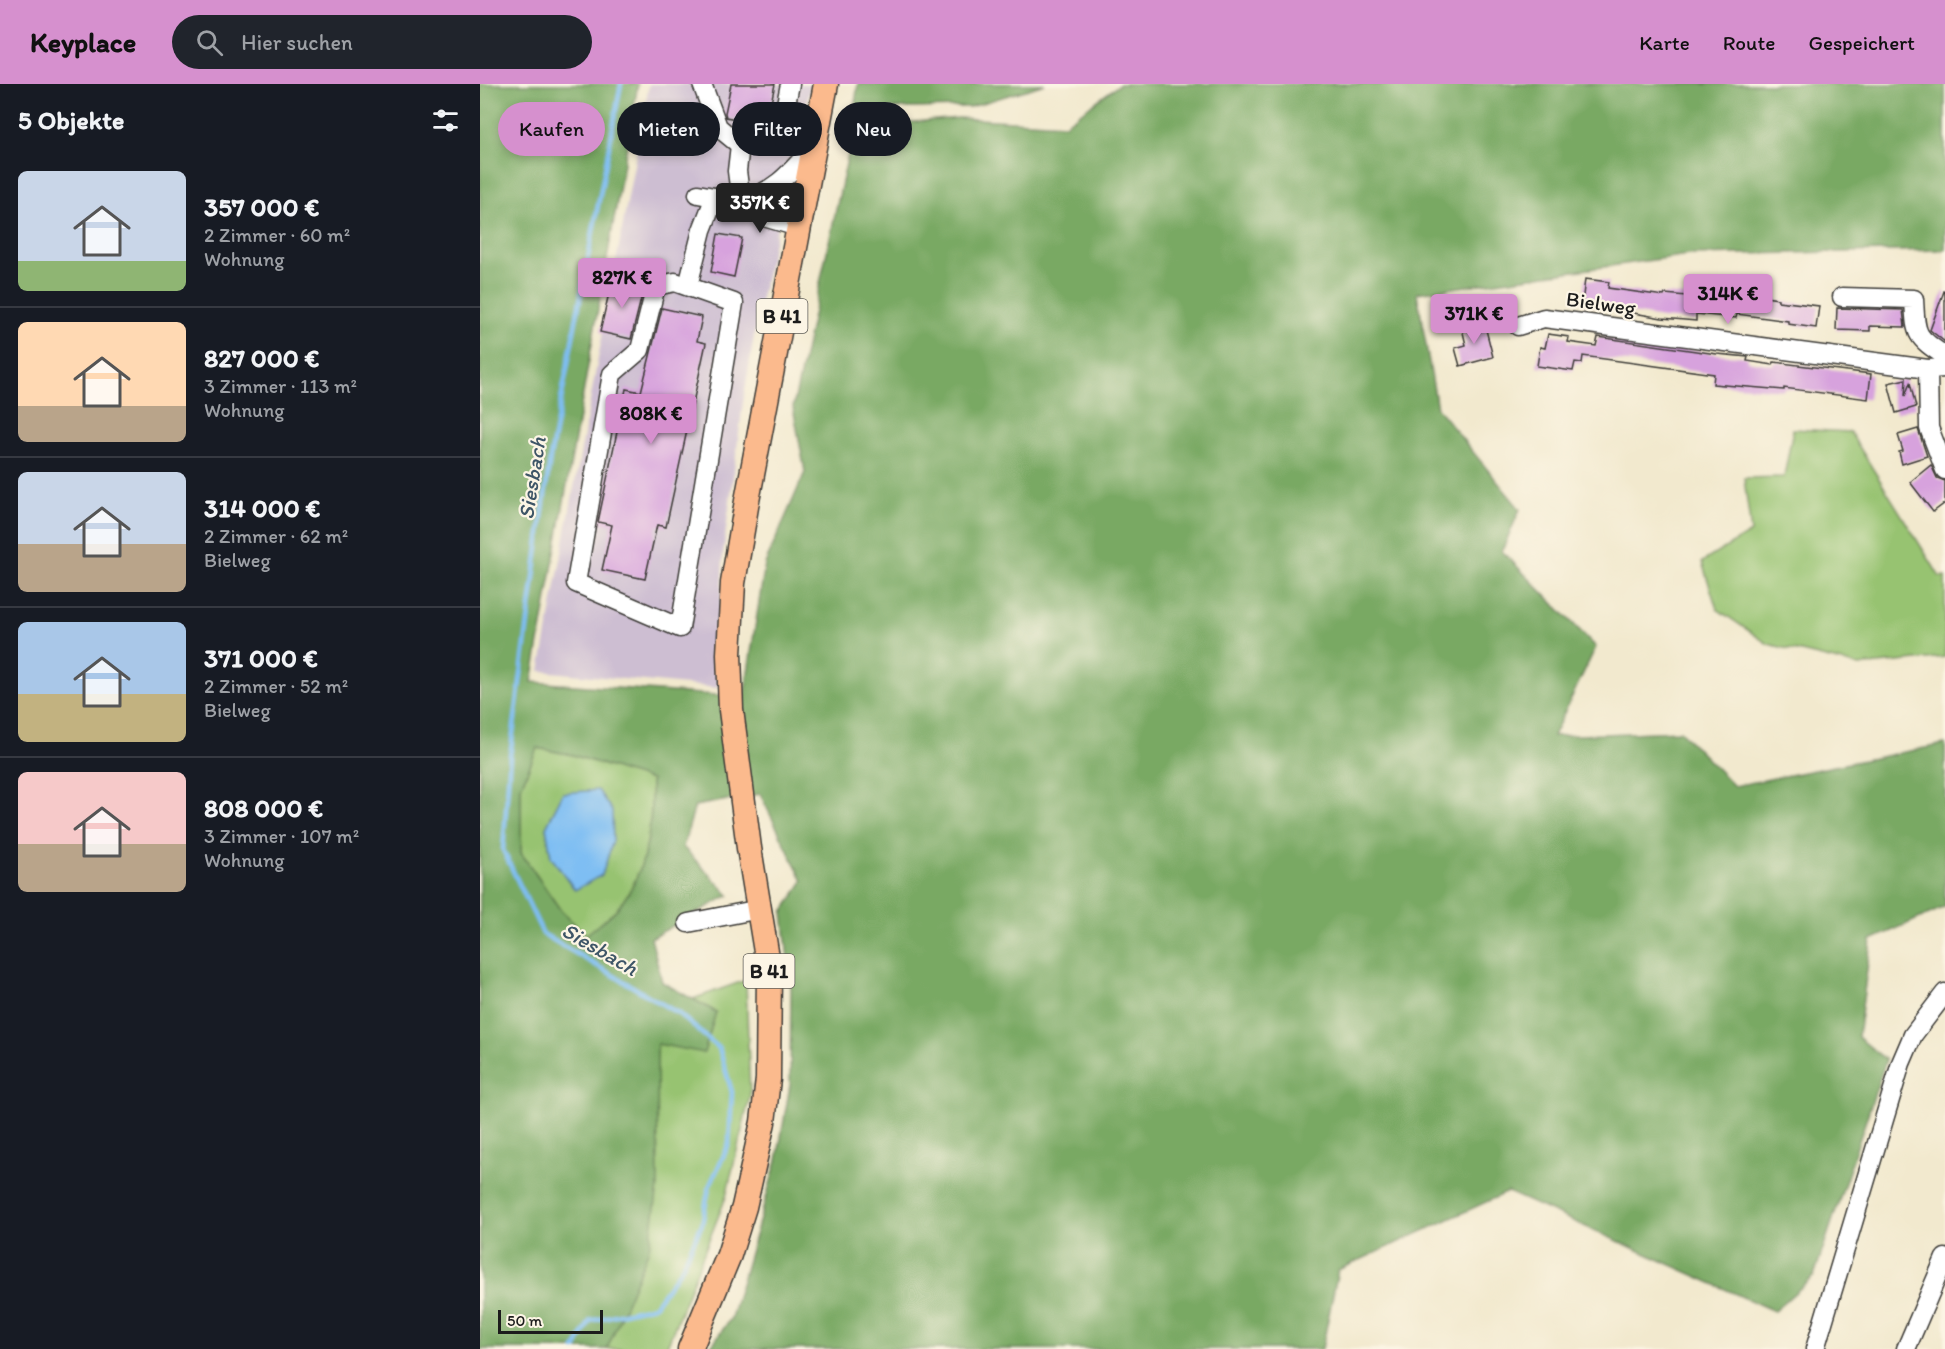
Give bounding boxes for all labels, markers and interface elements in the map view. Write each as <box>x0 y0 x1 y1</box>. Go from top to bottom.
search box <box>172 15 592 69</box>
text: Keyplace <box>30 25 136 59</box>
icon: search <box>193 26 226 59</box>
text: Hier suchen <box>241 29 353 56</box>
text: Karte <box>1639 30 1690 55</box>
text: Route <box>1723 30 1776 55</box>
text: Gespeichert <box>1809 30 1915 55</box>
chip: Kaufen <box>498 102 605 156</box>
chip: Mieten <box>617 102 720 156</box>
chip: Filter <box>732 102 822 156</box>
chip: Neu <box>834 102 912 156</box>
text: 5 Objekte <box>18 104 124 136</box>
icon: filters <box>429 104 462 137</box>
pin: 357K € <box>711 183 809 234</box>
text: 357K € <box>730 190 790 214</box>
text: 357 000 € <box>204 191 319 223</box>
icon: home <box>66 195 138 267</box>
text: 2 Zimmer · 60 m² <box>204 223 350 247</box>
text: Wohnung <box>204 247 285 271</box>
pin: 827K € <box>573 258 671 309</box>
text: 827K € <box>592 265 652 289</box>
pin: 314K € <box>1679 274 1777 325</box>
text: 314K € <box>1698 281 1758 305</box>
street label: Bielweg <box>1565 286 1638 320</box>
pin: 371K € <box>1425 294 1523 345</box>
road number: B 41 <box>756 299 808 333</box>
text: 371K € <box>1445 301 1503 325</box>
text: 827 000 € <box>204 342 319 374</box>
icon: home <box>66 346 138 418</box>
text: 3 Zimmer · 113 m² <box>204 374 357 398</box>
pin: 808K € <box>602 394 700 445</box>
text: Wohnung <box>204 398 285 422</box>
text: 808K € <box>620 401 682 425</box>
water label: Siesbach <box>512 435 552 521</box>
text: 314 000 € <box>204 492 320 524</box>
icon: home <box>66 496 138 568</box>
text: 2 Zimmer · 62 m² <box>204 524 348 548</box>
text: Bielweg <box>204 548 271 572</box>
text: 371 000 € <box>204 642 318 674</box>
icon: home <box>66 646 138 718</box>
text: 2 Zimmer · 52 m² <box>204 674 348 698</box>
text: Bielweg <box>204 698 271 722</box>
text: 808 000 € <box>204 792 323 824</box>
icon: home <box>66 796 138 868</box>
text: 3 Zimmer · 107 m² <box>204 824 359 848</box>
text: Wohnung <box>204 848 285 872</box>
water label: Siesbach <box>557 916 643 982</box>
road number: B 41 <box>744 954 794 988</box>
scale bar <box>498 1307 603 1334</box>
text: 50 m <box>507 1311 542 1330</box>

